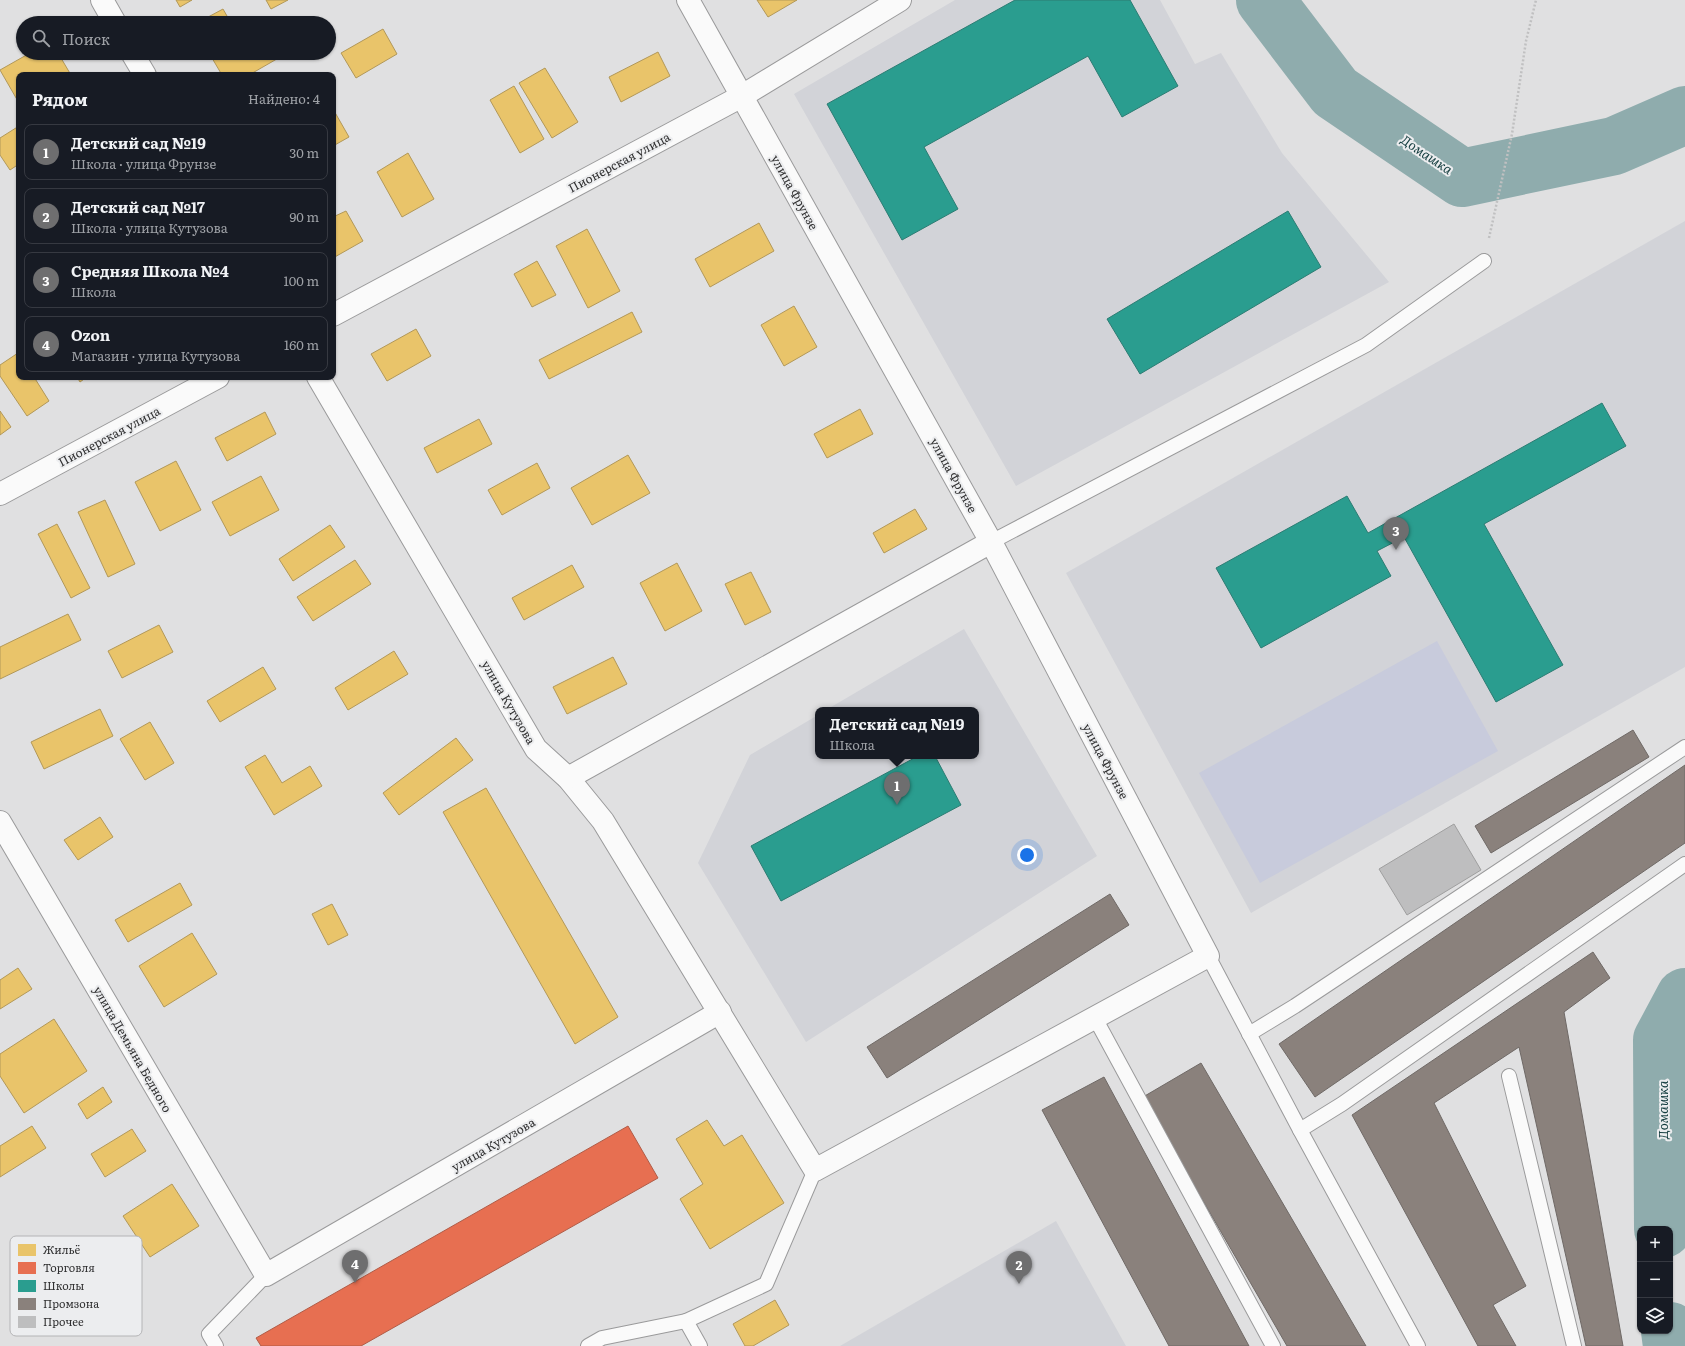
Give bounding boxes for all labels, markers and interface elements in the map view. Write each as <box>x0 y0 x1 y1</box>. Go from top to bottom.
search box <box>16 16 336 60</box>
icon: search <box>30 27 52 49</box>
text: Поиск <box>62 27 110 50</box>
text: Рядом <box>32 86 88 111</box>
text: Найдено: 4 <box>248 89 320 108</box>
street label: Пионерская улица <box>565 127 674 197</box>
water label: Домашка <box>1397 130 1457 179</box>
text: Детский сад №19 <box>71 131 206 154</box>
text: 1 <box>43 143 49 162</box>
text: 30 m <box>289 143 319 162</box>
street label: улица Фрунзе <box>767 151 823 233</box>
text: Школа · улица Фрунзе <box>71 154 216 173</box>
text: Детский сад №17 <box>71 195 205 218</box>
text: 2 <box>43 207 49 226</box>
text: 90 m <box>289 207 319 226</box>
text: Школа · улица Кутузова <box>71 218 228 237</box>
text: Средняя Школа №4 <box>71 259 229 282</box>
text: 3 <box>42 271 50 290</box>
text: 100 m <box>283 271 319 290</box>
text: Школа <box>71 282 116 301</box>
text: Ozon <box>71 323 110 346</box>
text: 4 <box>42 335 50 354</box>
text: 160 m <box>284 335 319 354</box>
text: Магазин · улица Кутузова <box>71 346 240 365</box>
street label: Пионерская улица <box>55 401 164 471</box>
street label: улица Фрунзе <box>926 434 982 516</box>
pin: 3 <box>1383 517 1409 550</box>
street label: улица Кутузова <box>478 657 541 748</box>
popup <box>815 707 979 759</box>
text: Детский сад №19 <box>830 712 964 735</box>
street label: улица Фрунзе <box>1078 720 1134 802</box>
text: Школа <box>830 735 875 754</box>
pin: 1 <box>884 772 910 805</box>
your location <box>1017 845 1037 865</box>
street label: улица Демьяна Бедного <box>89 982 177 1116</box>
water label: Домашка <box>1653 1080 1672 1139</box>
street label: улица Кутузова <box>448 1112 539 1175</box>
map controls <box>1637 1226 1673 1334</box>
button: + <box>1637 1226 1673 1262</box>
legend <box>10 1236 142 1336</box>
text: Жильё <box>43 1241 81 1257</box>
pin: 4 <box>342 1250 368 1283</box>
pin: 2 <box>1006 1251 1032 1284</box>
text: Торговля <box>43 1259 95 1275</box>
button: − <box>1637 1262 1673 1298</box>
text: Школы <box>43 1277 84 1293</box>
text: Промзона <box>43 1295 99 1311</box>
button: layers <box>1637 1298 1673 1334</box>
text: Прочее <box>43 1313 84 1329</box>

